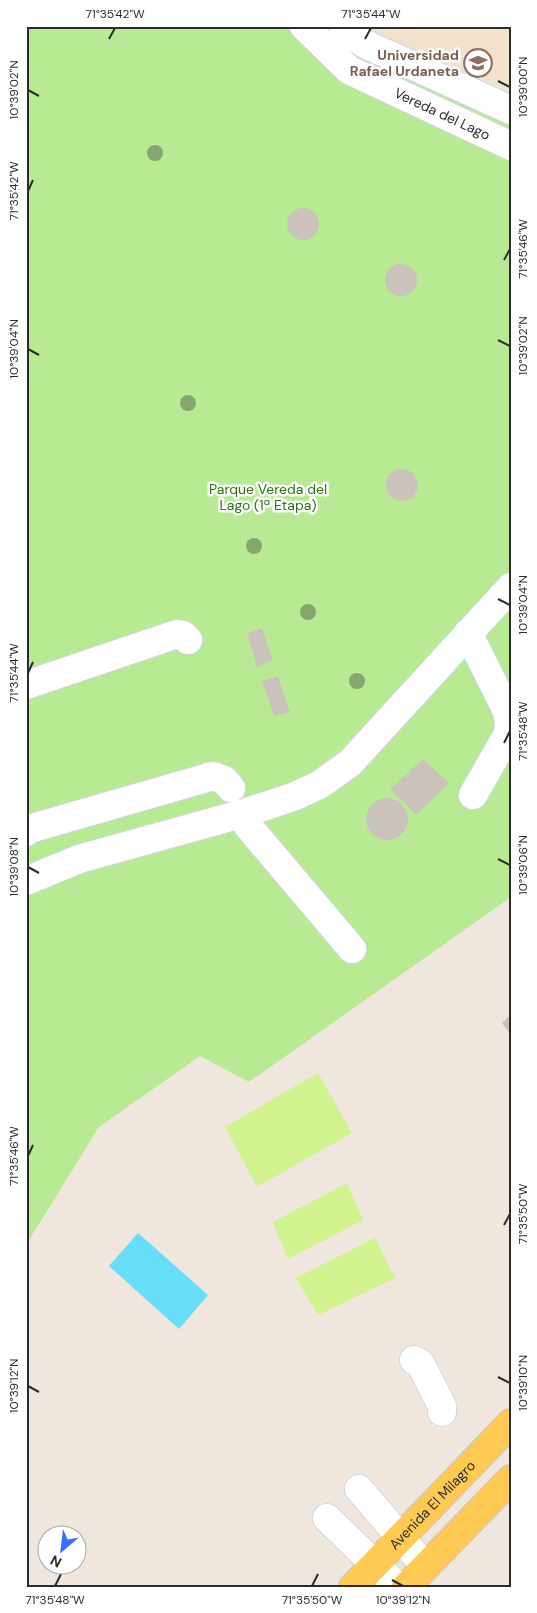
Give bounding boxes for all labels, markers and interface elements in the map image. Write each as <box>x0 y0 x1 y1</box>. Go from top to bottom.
text: 71°35'42"W <box>85 6 145 22</box>
text: 71°35'44"W <box>341 6 401 22</box>
place label: Universidad Rafael Urdaneta <box>350 46 459 80</box>
school or university icon: Universidad Rafael Urdaneta <box>463 48 493 78</box>
text: 10°39'00"N <box>515 57 531 117</box>
text: 10°39'02"N <box>6 60 22 120</box>
street label: Vereda del Lago <box>391 84 493 144</box>
text: 71°35'42"W <box>6 161 22 221</box>
text: 71°35'46"W <box>515 219 531 279</box>
text: 10°39'02"N <box>515 316 531 376</box>
text: 10°39'04"N <box>6 319 22 379</box>
park label: Parque Vereda del Lago (1ª Etapa) <box>209 480 327 514</box>
text: 10°39'04"N <box>515 575 531 635</box>
text: 71°35'44"W <box>6 643 22 703</box>
text: 71°35'48"W <box>515 701 531 761</box>
text: 10°39'06"N <box>515 835 531 895</box>
text: 10°39'08"N <box>6 837 22 897</box>
text: 71°35'46"W <box>6 1126 22 1186</box>
text: 71°35'50"W <box>515 1183 531 1244</box>
text: 10°39'10"N <box>515 1355 531 1411</box>
text: 10°39'12"N <box>6 1359 22 1413</box>
street label: Avenida El Milagro <box>385 1457 479 1553</box>
north arrow <box>38 1526 88 1576</box>
text: N <box>47 1551 65 1572</box>
text: 71°35'48"W <box>25 1592 85 1608</box>
text: 71°35'50"W <box>282 1592 343 1608</box>
text: 10°39'12"N <box>376 1592 430 1608</box>

